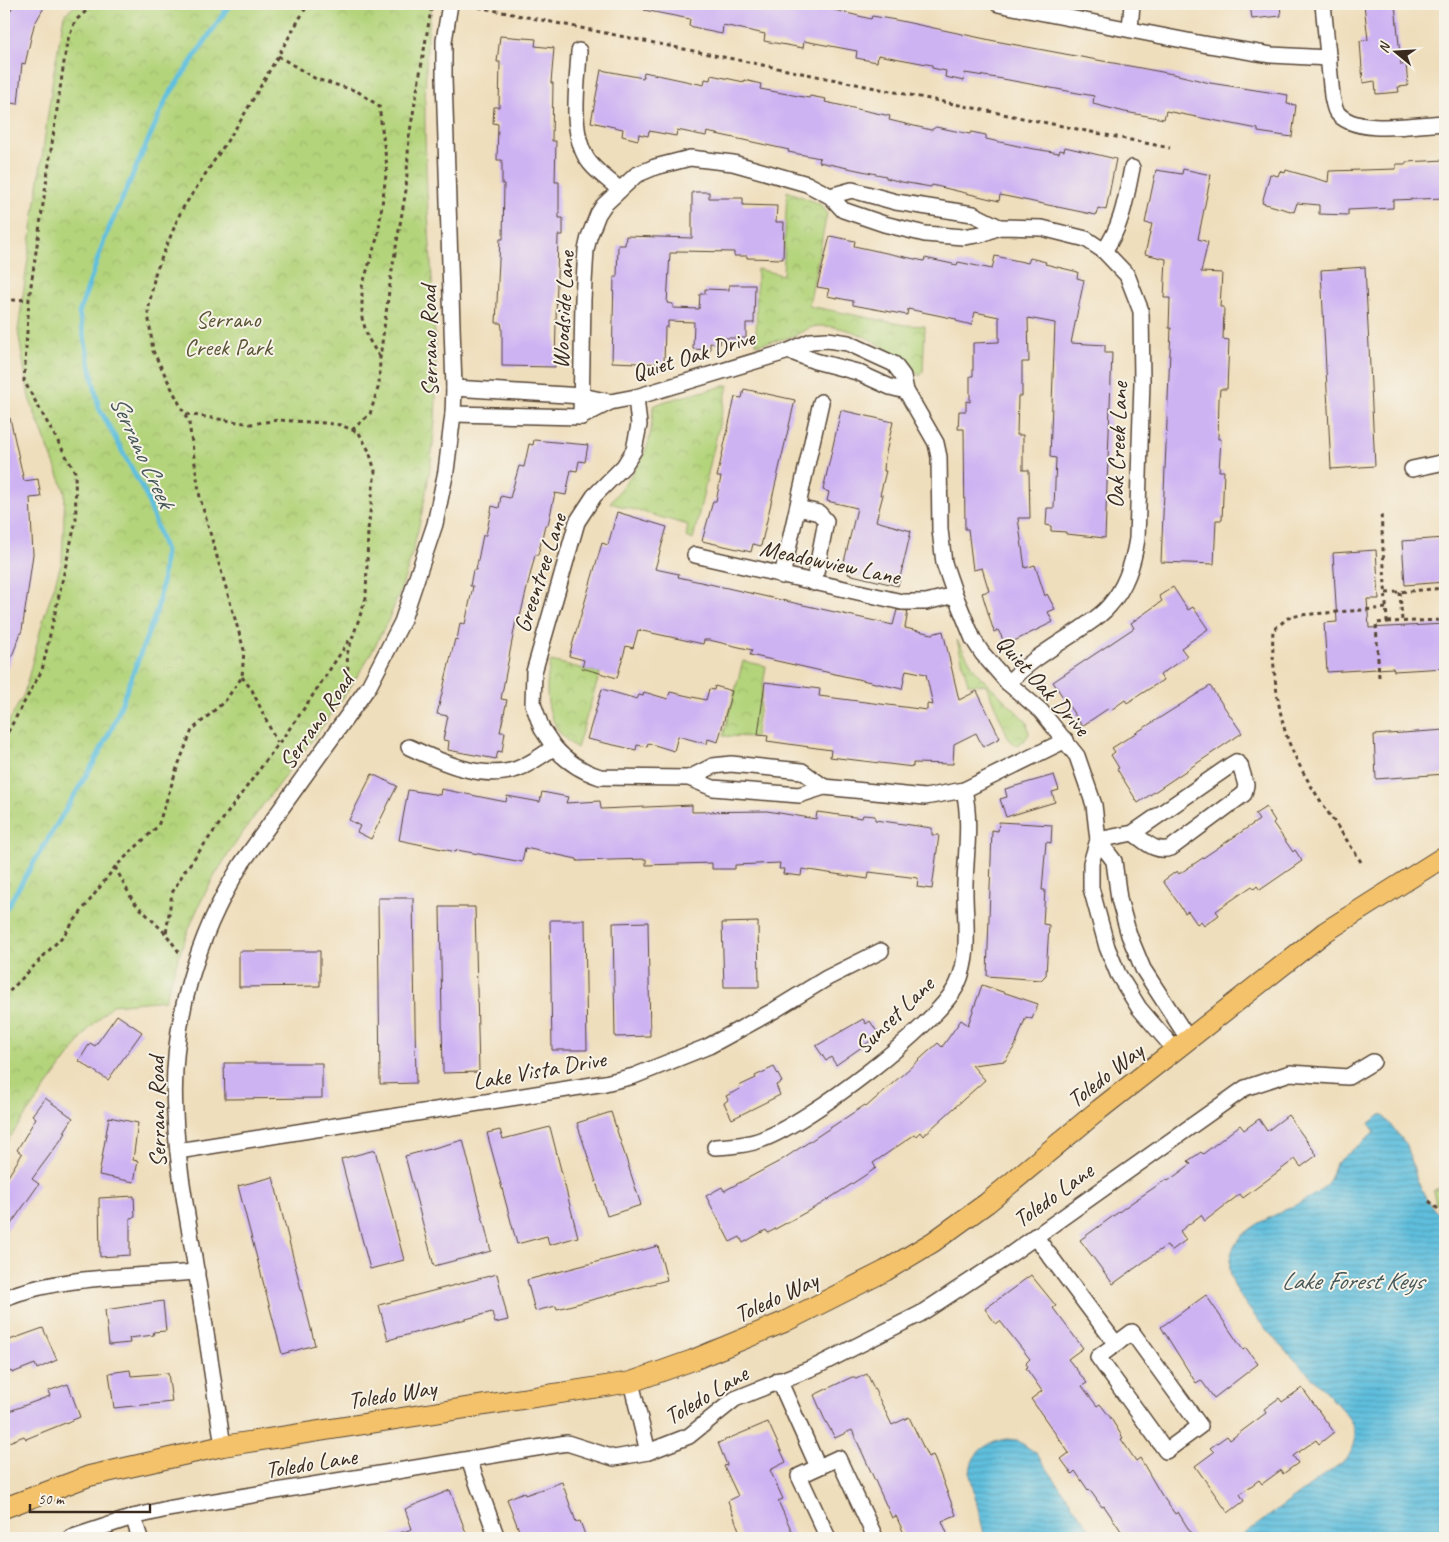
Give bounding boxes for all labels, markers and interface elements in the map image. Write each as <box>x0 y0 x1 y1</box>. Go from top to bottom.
north arrow <box>1372 28 1422 78</box>
text: N <box>1375 39 1394 55</box>
street label: Woodside Lane <box>545 248 581 370</box>
street label: Serrano Road <box>413 282 445 397</box>
park label: Serrano Creek Park <box>184 304 274 362</box>
street label: Quiet Oak Drive <box>628 321 760 388</box>
street label: Oak Creek Lane <box>1100 379 1134 509</box>
water label: Serrano Creek <box>102 390 184 516</box>
street label: Greentree Lane <box>507 508 574 636</box>
street label: Meadowview Lane <box>757 533 905 592</box>
street label: Quiet Oak Drive <box>989 628 1098 744</box>
street label: Serrano Road <box>272 664 362 775</box>
street label: Sunset Lane <box>848 968 942 1060</box>
street label: Toledo Way <box>1061 1035 1151 1114</box>
street label: Lake Vista Drive <box>470 1043 610 1096</box>
street label: Serrano Road <box>141 1053 173 1168</box>
street label: Toledo Lane <box>1007 1154 1101 1234</box>
street label: Toledo Way <box>729 1264 824 1329</box>
water label: Lake Forest Keys <box>1281 1265 1427 1297</box>
street label: Toledo Lane <box>659 1357 755 1432</box>
street label: Toledo Way <box>346 1372 440 1416</box>
street label: Toledo Lane <box>263 1441 361 1485</box>
scale bar <box>30 1482 150 1514</box>
text: 50 m <box>38 1490 65 1509</box>

